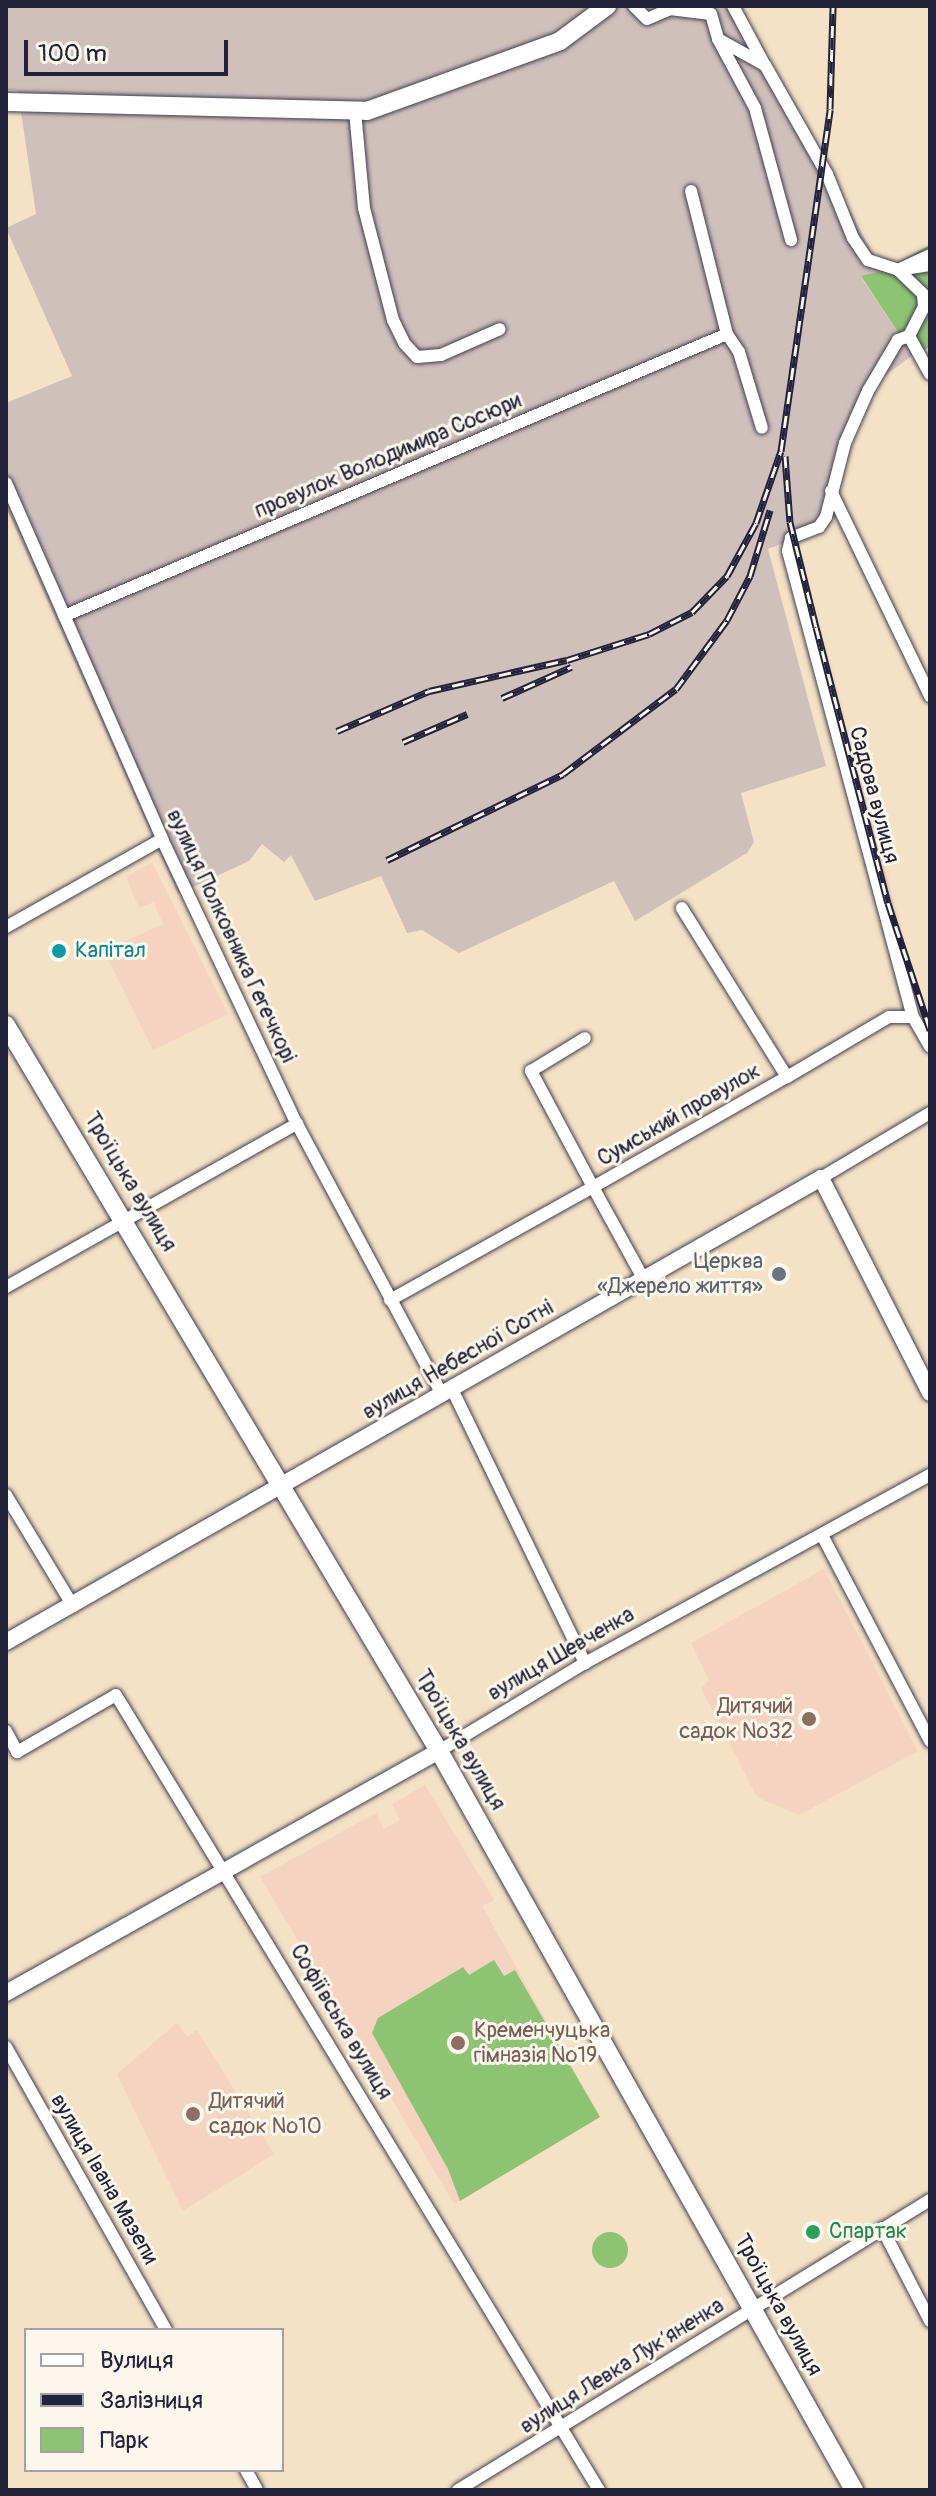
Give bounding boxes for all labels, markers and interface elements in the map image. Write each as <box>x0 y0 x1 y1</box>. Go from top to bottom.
scale bar <box>28 24 232 74</box>
text: 100 m <box>38 39 107 68</box>
street label: провулок Володимира Сосюри <box>251 388 525 524</box>
street label: Садова вулиця <box>843 724 905 866</box>
street label: вулиця Полковника Гегечкорі <box>161 805 301 1067</box>
place label: Капітал <box>75 938 146 964</box>
marker: Капітал <box>50 942 68 960</box>
street label: Сумський провулок <box>593 1058 765 1172</box>
street label: Троїцька вулиця <box>78 1108 182 1256</box>
place label: Церква «Джерело життя» <box>597 1248 763 1300</box>
marker: Церква «Джерело життя» <box>770 1265 788 1283</box>
street label: вулиця Небесної Сотні <box>358 1295 558 1425</box>
street label: вулиця Шевченка <box>483 1601 639 1707</box>
street label: Троїцька вулиця <box>409 1665 511 1815</box>
place label: Дитячий садок №32 <box>679 1693 793 1744</box>
marker: Дитячий садок №32 <box>800 1710 818 1728</box>
street label: Софіївська вулиця <box>284 1940 398 2104</box>
place label: Кременчуцька гімназія №19 <box>474 2017 610 2068</box>
marker: Кременчуцька гімназія №19 <box>449 2034 467 2052</box>
place label: Дитячий садок №10 <box>209 2088 322 2140</box>
street label: вулиця Івана Мазепи <box>45 2089 163 2269</box>
marker: Дитячий садок №10 <box>184 2105 202 2123</box>
place label: Спартак <box>829 2219 907 2245</box>
marker: Спартак <box>804 2223 822 2241</box>
street label: Троїцька вулиця <box>728 2230 828 2380</box>
street label: вулиця Левка Лукʼяненка <box>515 2292 729 2440</box>
legend <box>24 2328 284 2472</box>
text: Вулиця <box>100 2346 173 2375</box>
text: Залізниця <box>100 2386 203 2415</box>
text: Парк <box>100 2426 149 2455</box>

